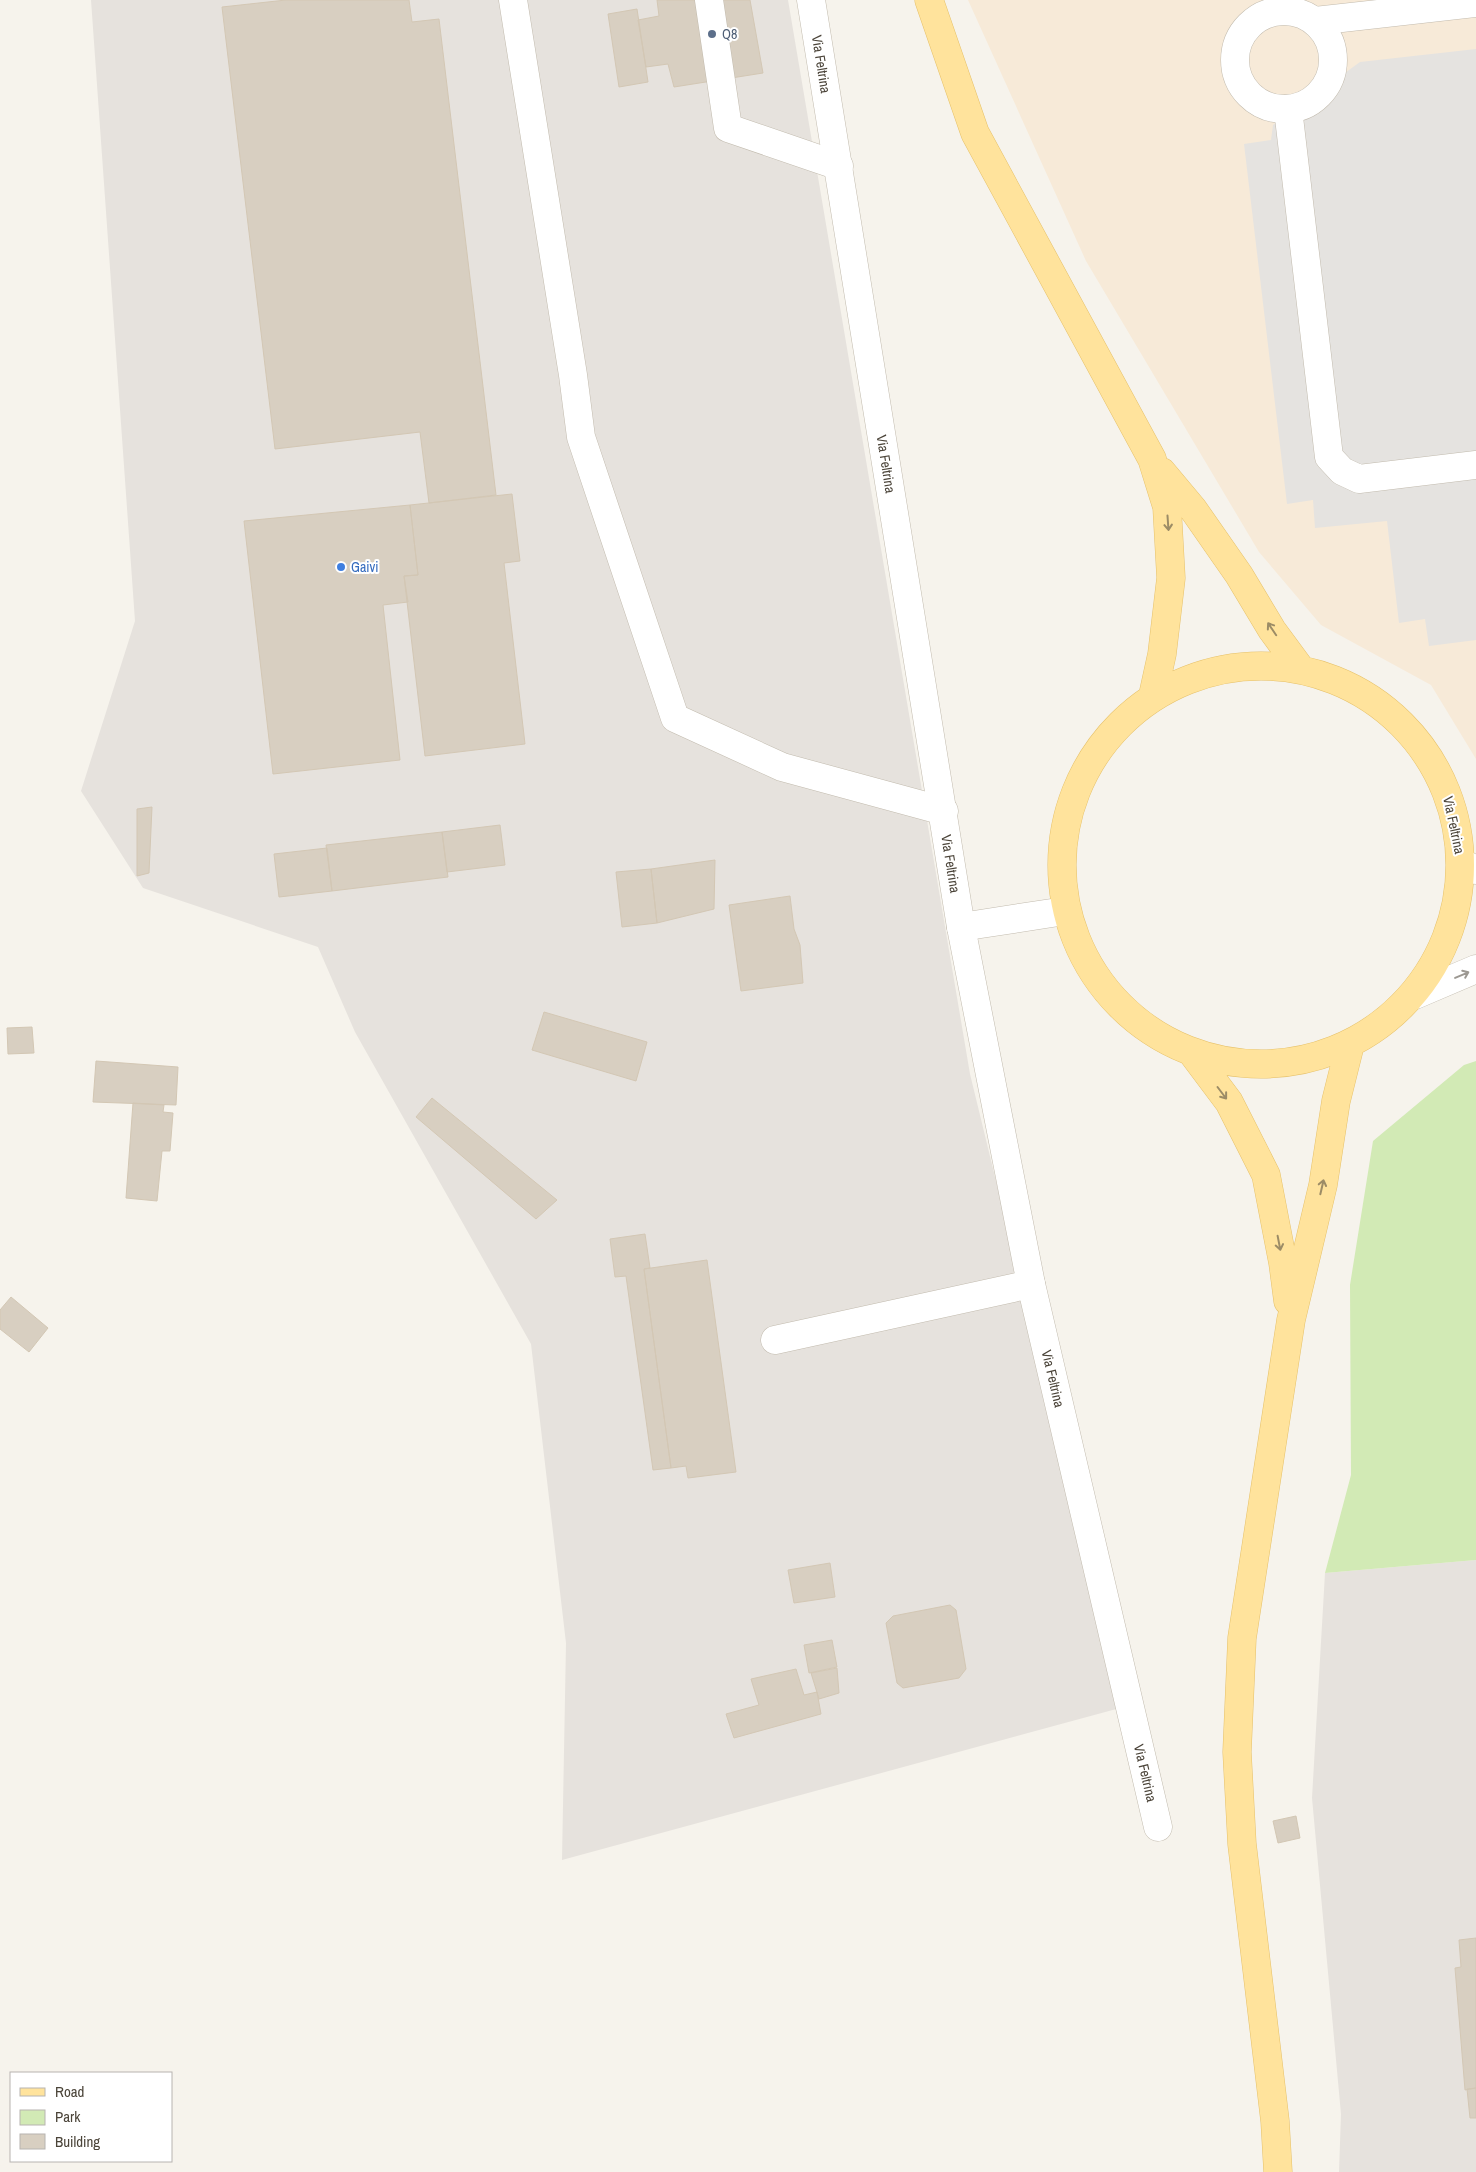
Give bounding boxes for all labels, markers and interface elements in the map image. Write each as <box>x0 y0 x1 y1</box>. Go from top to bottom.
place label: Q8 <box>722 25 737 43</box>
marker: Q8 <box>706 28 718 40</box>
street label: Via Feltrina <box>808 34 835 95</box>
street label: Via Feltrina <box>873 434 900 495</box>
one-way arrow <box>1163 515 1172 531</box>
place label: Gaivi <box>351 558 378 576</box>
marker: Gaivi <box>335 561 347 573</box>
one-way arrow <box>1266 622 1277 636</box>
street label: Via Feltrina <box>1439 794 1469 856</box>
street label: Via Feltrina <box>937 833 964 895</box>
one-way arrow <box>1454 969 1469 979</box>
one-way arrow <box>1217 1086 1227 1100</box>
one-way arrow <box>1318 1180 1327 1196</box>
one-way arrow <box>1275 1235 1285 1251</box>
street label: Via Feltrina <box>1038 1348 1069 1410</box>
street label: Via Feltrina <box>1130 1742 1161 1804</box>
legend <box>10 2072 172 2162</box>
text: Road <box>55 2081 84 2102</box>
text: Park <box>55 2106 81 2127</box>
text: Building <box>55 2131 100 2152</box>

